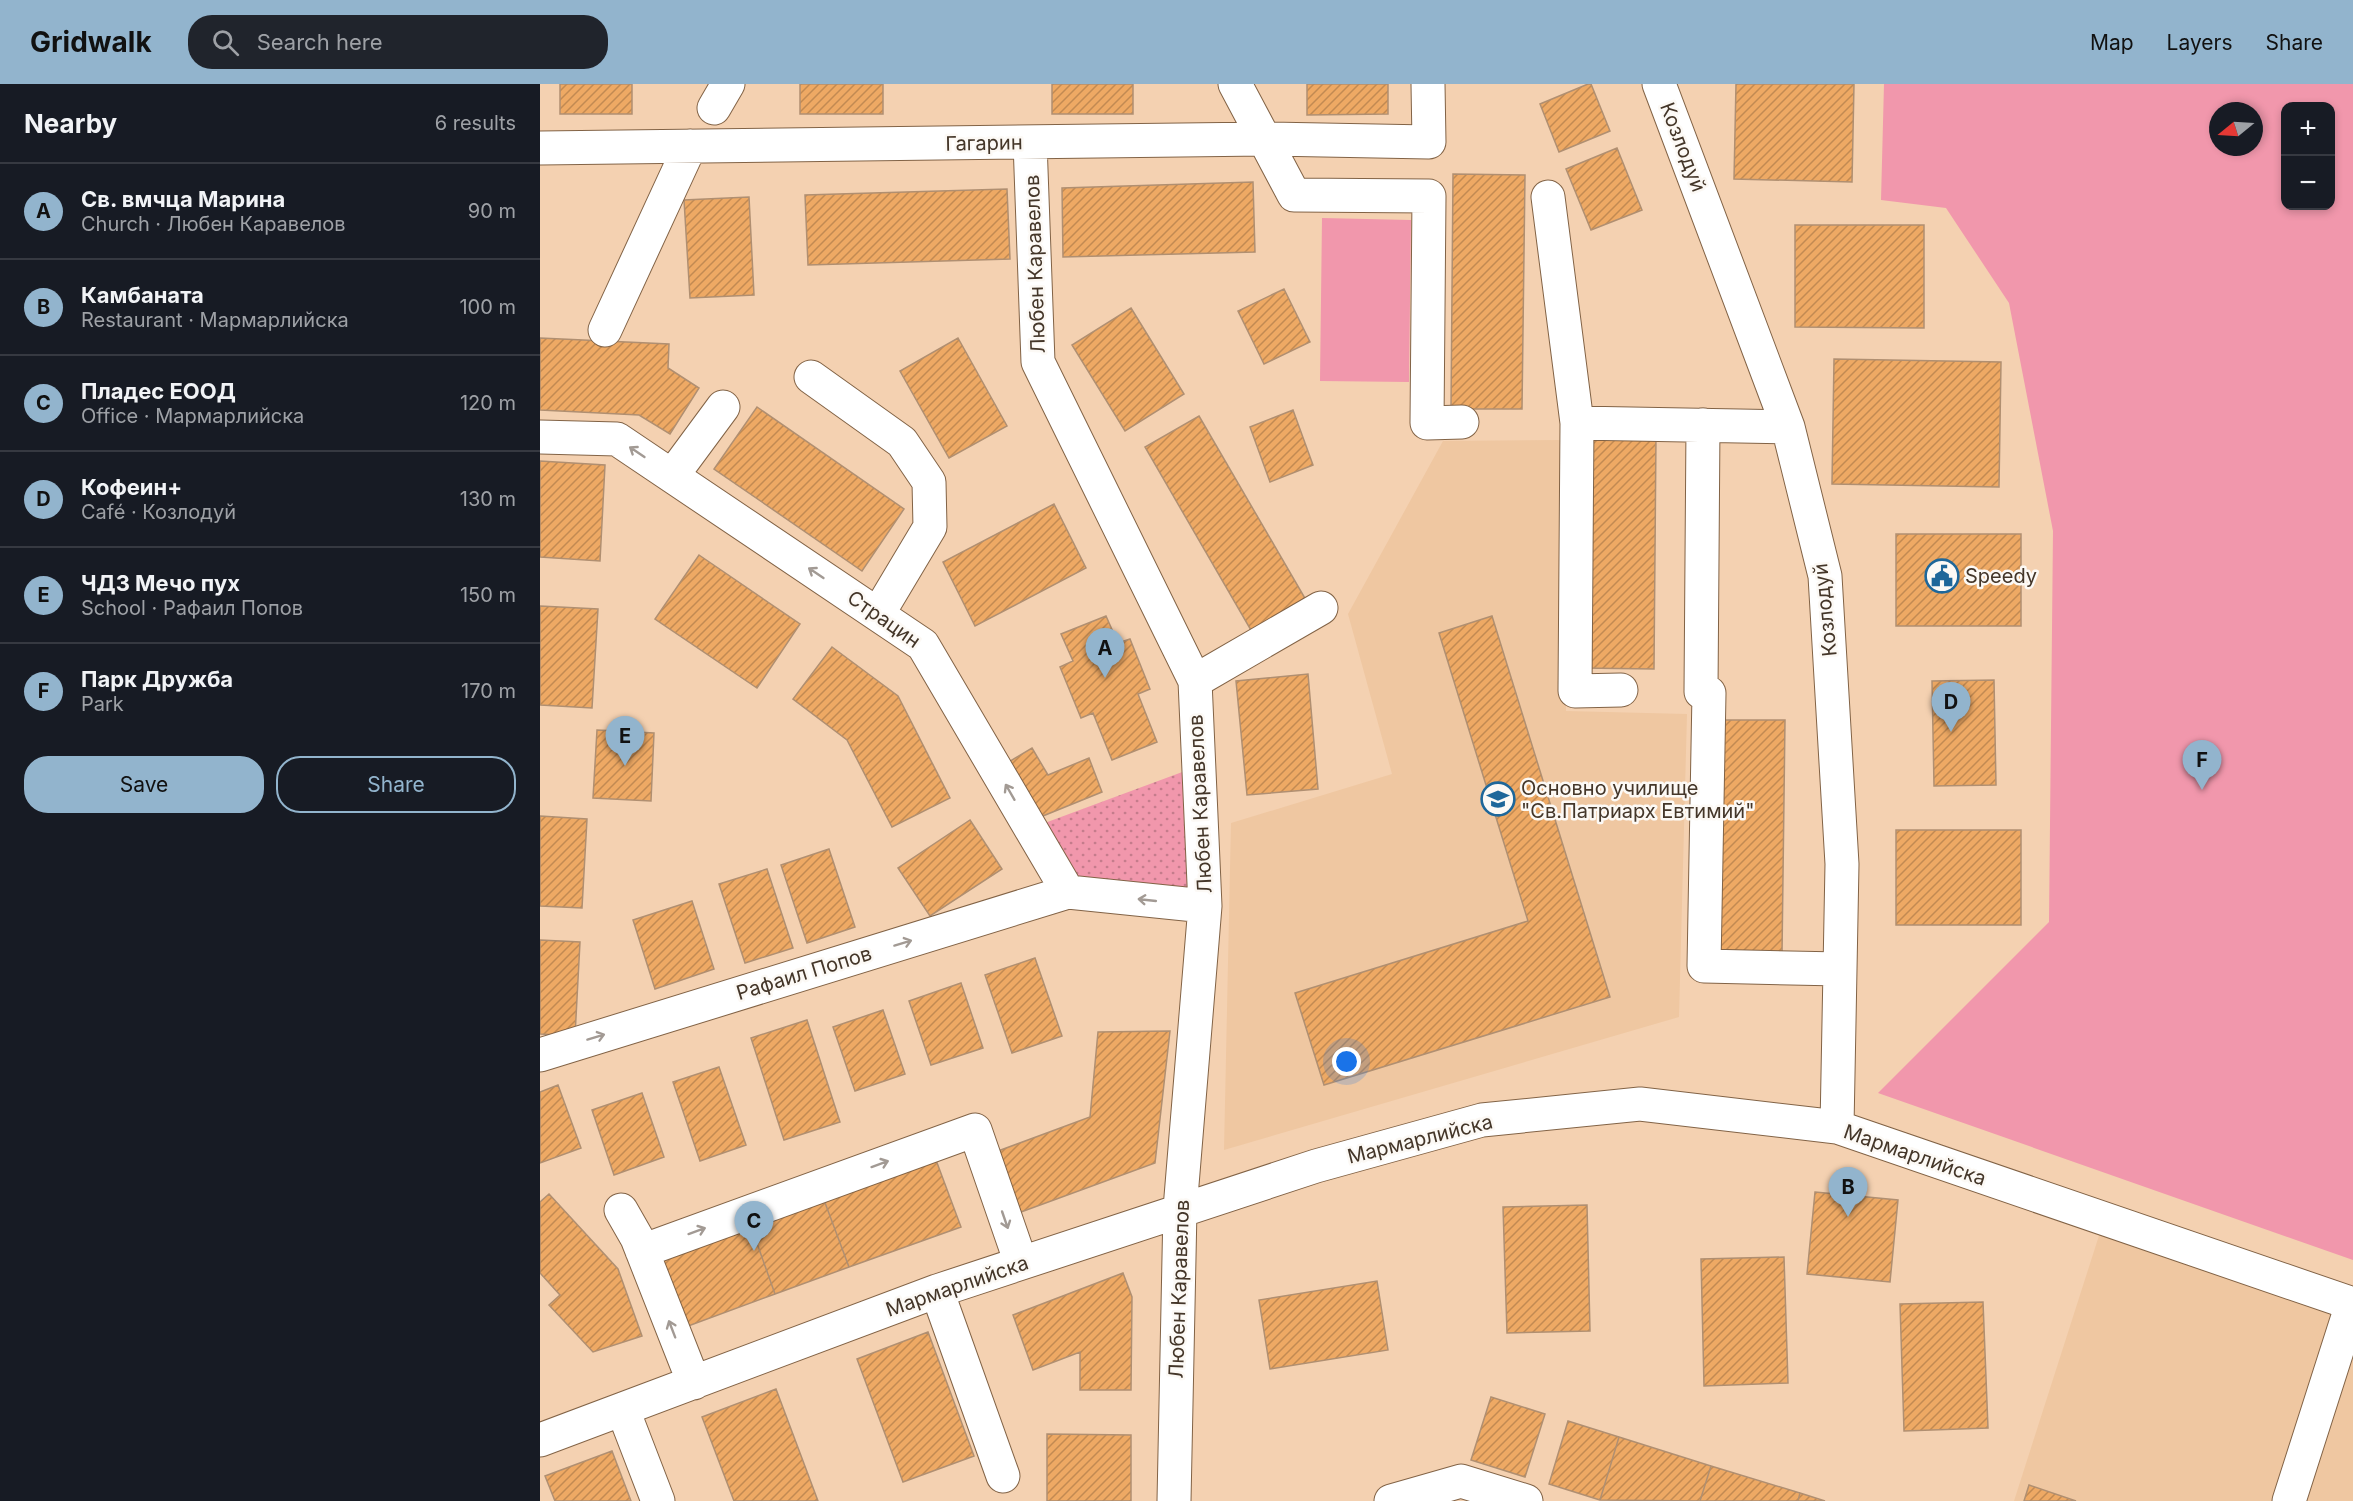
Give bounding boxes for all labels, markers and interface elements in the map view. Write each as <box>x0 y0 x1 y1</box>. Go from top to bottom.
search box <box>188 15 608 69</box>
text: Gridwalk <box>30 25 152 59</box>
icon: search <box>209 26 242 59</box>
text: Search here <box>257 29 382 55</box>
text: Map <box>2090 30 2134 55</box>
text: Layers <box>2167 30 2233 55</box>
text: Share <box>2266 30 2323 55</box>
street label: Козлодуй <box>1655 99 1711 195</box>
north arrow <box>2209 102 2263 156</box>
map controls <box>2281 102 2335 210</box>
button: + <box>2281 102 2335 156</box>
text: Nearby <box>24 108 117 139</box>
text: 6 results <box>435 111 516 135</box>
street label: Гагарин <box>945 130 1023 156</box>
button: − <box>2281 156 2335 210</box>
street label: Любен Каравелов <box>1020 174 1050 354</box>
text: Св. вмчца Марина <box>81 186 285 212</box>
text: A <box>36 199 51 223</box>
text: 90 m <box>468 199 516 223</box>
text: Church · Любен Каравелов <box>81 212 346 236</box>
text: Камбаната <box>81 282 204 308</box>
text: B <box>37 295 50 319</box>
text: 100 m <box>459 295 516 319</box>
text: Restaurant · Мармарлийска <box>81 308 349 332</box>
text: Пладес ЕООД <box>81 378 236 404</box>
text: C <box>36 391 51 415</box>
text: 120 m <box>460 391 516 415</box>
text: Office · Мармарлийска <box>81 404 304 428</box>
one-way arrow <box>629 446 646 458</box>
text: Кофеин+ <box>81 474 182 500</box>
text: D <box>36 487 51 511</box>
text: 130 m <box>460 487 516 511</box>
text: Café · Козлодуй <box>81 500 236 524</box>
public building icon: Speedy <box>1924 558 1960 594</box>
street label: Козлодуй <box>1808 562 1842 658</box>
place label: Speedy <box>1965 564 2037 588</box>
one-way arrow <box>809 567 825 579</box>
text: ЧДЗ Мечо пух <box>81 570 240 596</box>
text: E <box>37 583 50 607</box>
text: 150 m <box>460 583 516 607</box>
street label: Страцин <box>843 585 925 653</box>
text: School · Рафаил Попов <box>81 596 303 620</box>
pin: A <box>1086 628 1124 678</box>
text: Парк Дружба <box>81 666 233 692</box>
text: F <box>38 679 49 703</box>
text: 170 m <box>461 679 516 703</box>
pin: D <box>1932 682 1970 732</box>
text: Park <box>81 692 124 716</box>
street label: Любен Каравелов <box>1183 714 1217 894</box>
pin: E <box>606 716 644 766</box>
pin: F <box>2182 740 2222 790</box>
button: Save <box>24 756 264 813</box>
button: Share <box>276 756 516 813</box>
place label: Основно училище "Св.Патриарх Евтимий" <box>1521 776 1755 823</box>
school or university icon: Основно училище "Св.Патриарх Евтимий" <box>1480 781 1516 817</box>
one-way arrow <box>1003 784 1015 801</box>
one-way arrow <box>1137 894 1157 905</box>
one-way arrow <box>893 937 912 948</box>
street label: Рафаил Попов <box>734 941 874 1005</box>
one-way arrow <box>586 1031 605 1042</box>
your location <box>1332 1047 1361 1076</box>
street label: Мармарлийска <box>1345 1109 1495 1169</box>
street label: Мармарлийска <box>1841 1119 1989 1191</box>
one-way arrow <box>870 1158 889 1169</box>
pin: B <box>1828 1168 1868 1217</box>
street label: Любен Каравелов <box>1164 1199 1194 1379</box>
pin: C <box>734 1202 774 1251</box>
one-way arrow <box>1001 1210 1012 1228</box>
one-way arrow <box>687 1225 706 1236</box>
street label: Мармарлийска <box>883 1250 1031 1322</box>
one-way arrow <box>666 1320 677 1339</box>

